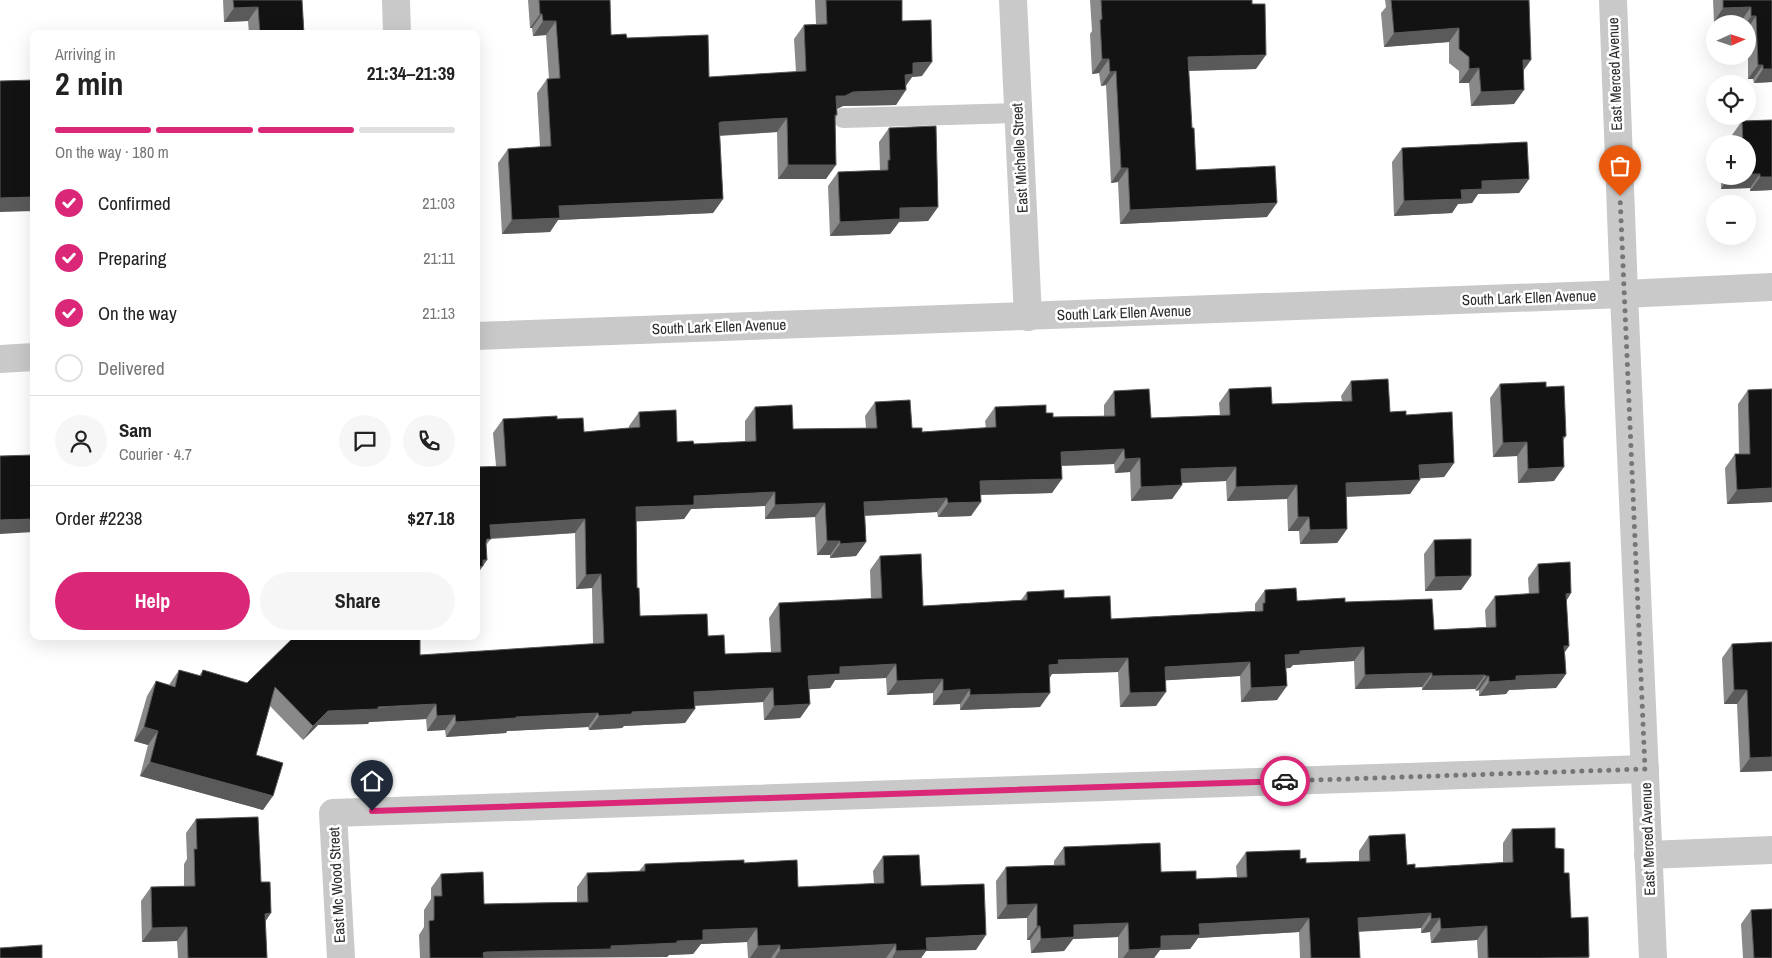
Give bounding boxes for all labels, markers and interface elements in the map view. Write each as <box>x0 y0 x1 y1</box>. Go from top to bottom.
north arrow <box>1706 15 1756 65</box>
map controls <box>1706 15 1756 245</box>
street label: East Merced Avenue <box>1602 17 1627 131</box>
text: Arriving in <box>55 43 116 65</box>
text: 21:34–21:39 <box>367 60 455 86</box>
text: 2 min <box>55 62 124 105</box>
button: locate <box>1706 75 1756 125</box>
street label: East Michelle Street <box>1006 102 1033 214</box>
button: + <box>1706 135 1756 185</box>
text: On the way · 180 m <box>55 141 169 163</box>
pin <box>1599 145 1641 196</box>
icon: bag <box>1606 152 1634 180</box>
icon: check <box>55 189 83 217</box>
text: Confirmed <box>98 190 171 216</box>
text: 21:03 <box>422 192 455 214</box>
button: − <box>1706 195 1756 245</box>
icon: check <box>55 244 83 272</box>
text: Preparing <box>98 245 166 271</box>
text: 21:11 <box>423 247 455 269</box>
street label: South Lark Ellen Avenue <box>1461 285 1597 310</box>
icon: check <box>55 299 83 327</box>
text: On the way <box>98 300 177 326</box>
street label: South Lark Ellen Avenue <box>1056 300 1192 325</box>
text: 21:13 <box>422 302 455 324</box>
street label: South Lark Ellen Avenue <box>651 314 787 339</box>
text: Delivered <box>98 355 165 381</box>
button: person <box>55 415 107 467</box>
button: chat <box>339 415 391 467</box>
button: phone <box>403 415 455 467</box>
text: Sam <box>119 417 152 443</box>
text: Courier · 4.7 <box>119 443 192 465</box>
text: Order #2238 <box>55 505 142 531</box>
text: $27.18 <box>407 505 455 531</box>
button: Help <box>55 572 250 630</box>
button: Share <box>260 572 455 630</box>
courier <box>1260 756 1310 806</box>
pin <box>351 760 393 811</box>
icon: home <box>358 767 386 795</box>
icon: car <box>1271 767 1299 795</box>
street label: East Merced Avenue <box>1635 782 1660 896</box>
street label: East Mc Wood Street <box>323 826 350 944</box>

